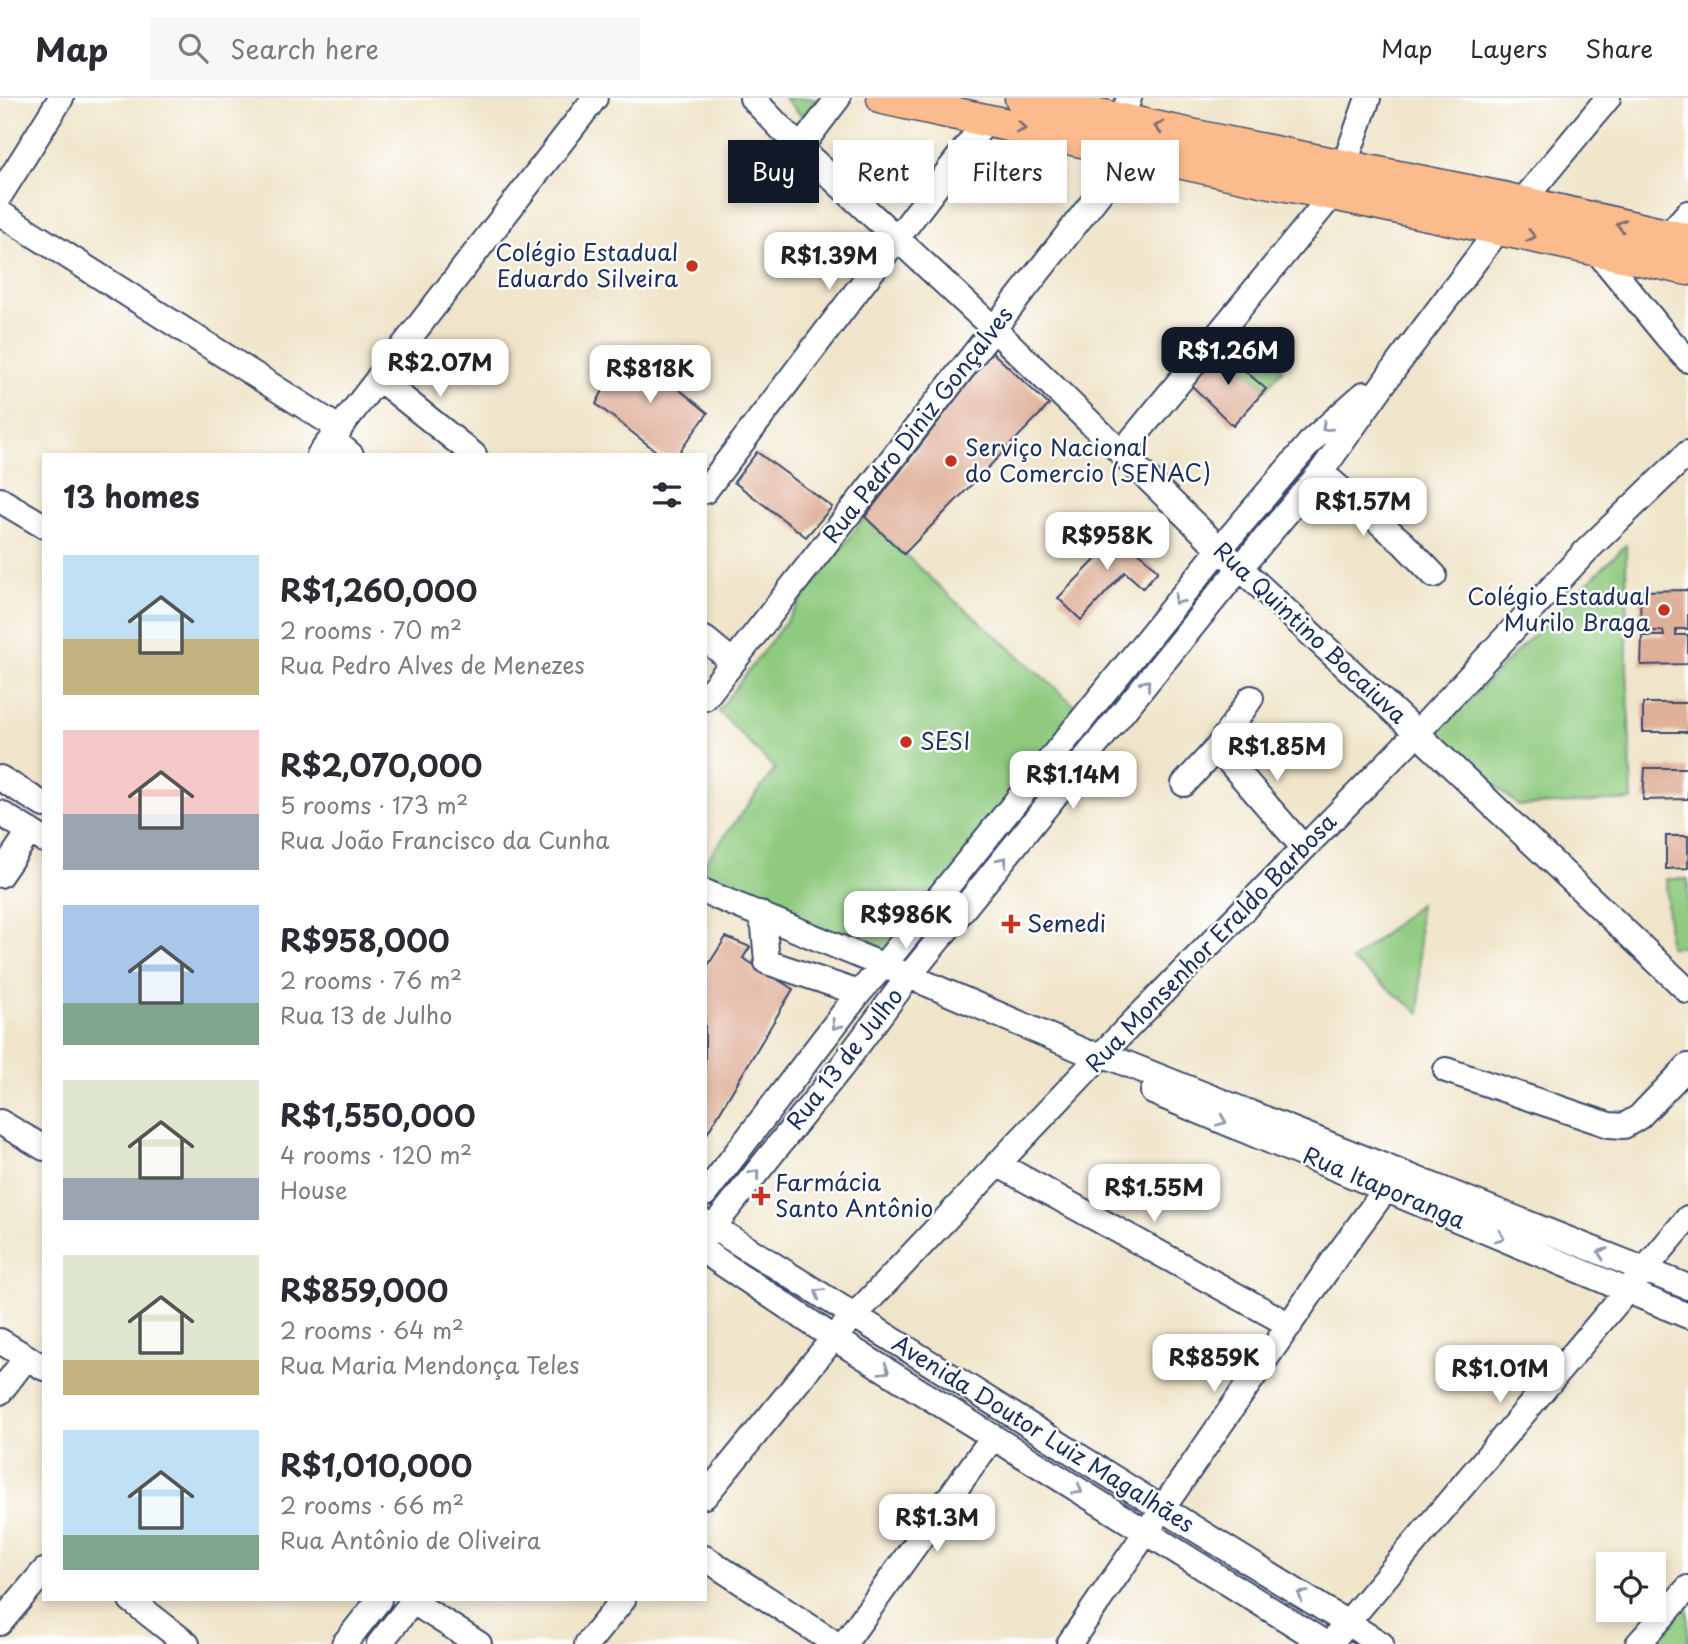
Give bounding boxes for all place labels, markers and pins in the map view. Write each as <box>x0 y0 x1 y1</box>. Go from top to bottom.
pin: R$1.39M <box>764 232 894 292</box>
place label: Colégio Estadual Eduardo Silveira <box>495 234 678 295</box>
marker: Colégio Estadual Eduardo Silveira <box>684 258 700 274</box>
pin: R$1.26M <box>1163 328 1293 387</box>
pin: R$2.07M <box>375 340 505 399</box>
pin: R$818K <box>593 345 707 405</box>
place label: Serviço Nacional do Comercio (SENAC) <box>965 429 1211 490</box>
marker: Serviço Nacional do Comercio (SENAC) <box>943 453 959 469</box>
pin: R$1.57M <box>1298 478 1428 538</box>
pin: R$958K <box>1050 512 1164 572</box>
place label: Colégio Estadual Murilo Braga <box>1467 578 1651 639</box>
marker: Colégio Estadual Murilo Braga <box>1656 602 1672 618</box>
place label: SESI <box>920 723 971 758</box>
pin: R$1.85M <box>1212 724 1342 783</box>
marker: SESI <box>898 734 914 750</box>
pin: R$1.14M <box>1008 752 1138 811</box>
pin: R$986K <box>849 892 963 951</box>
place label: Semedi <box>1027 905 1106 940</box>
marker: Semedi <box>1001 914 1021 934</box>
place label: Farmácia Santo Antônio <box>775 1164 933 1225</box>
pin: R$1.55M <box>1089 1164 1219 1224</box>
marker: Farmácia Santo Antônio <box>753 1188 769 1204</box>
pin: R$859K <box>1157 1334 1271 1394</box>
pin: R$1.01M <box>1435 1346 1565 1405</box>
pin: R$1.3M <box>880 1494 994 1554</box>

